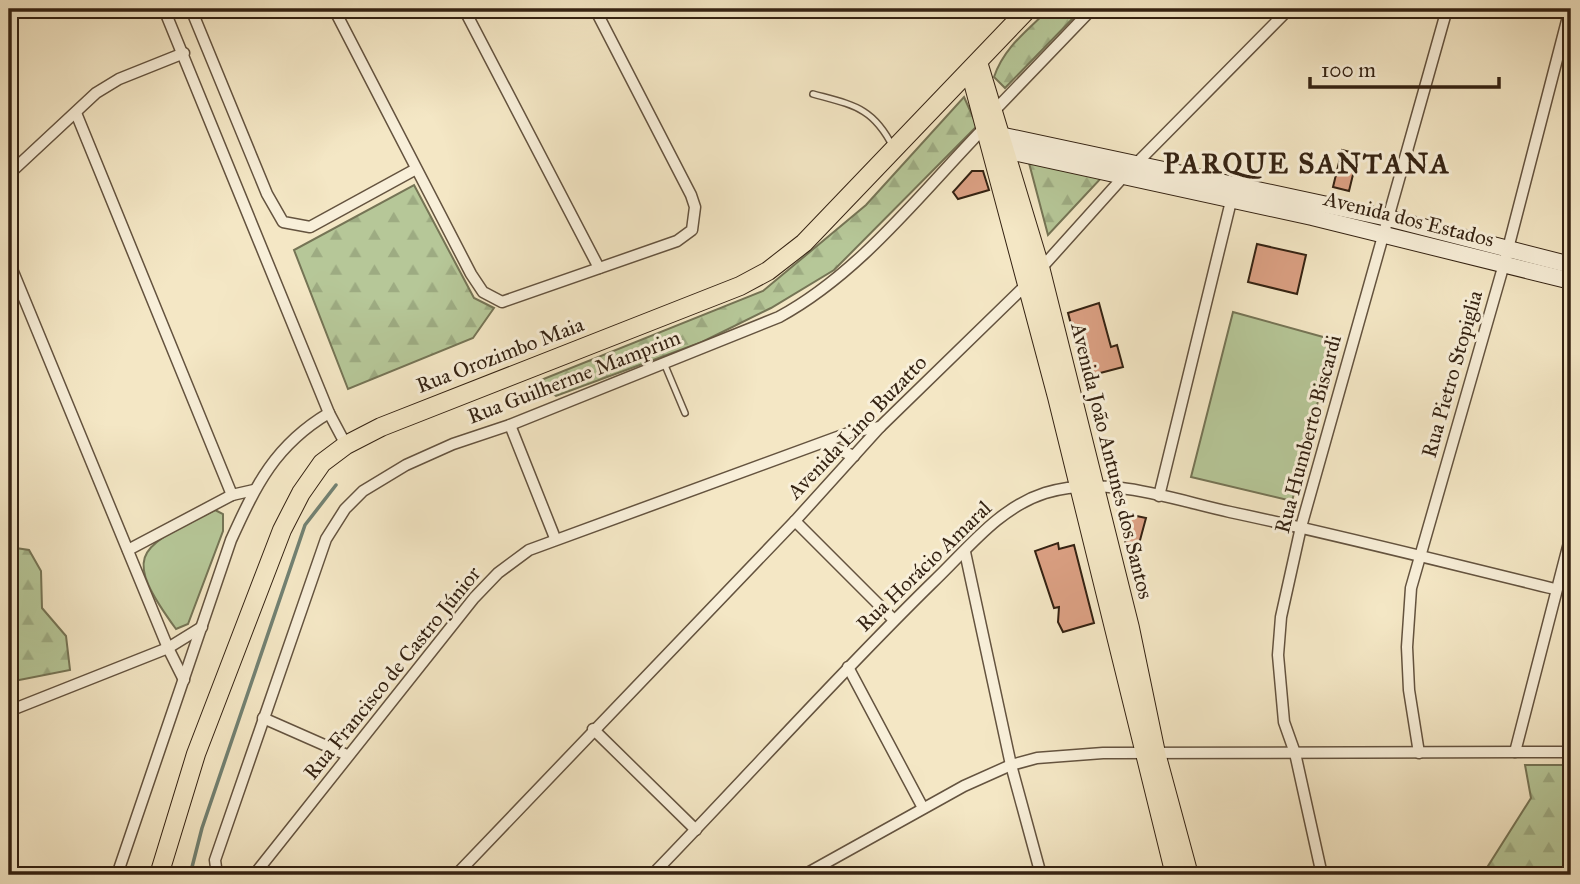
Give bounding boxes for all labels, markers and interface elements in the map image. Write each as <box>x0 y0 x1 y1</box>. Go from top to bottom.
scale bar <box>1310 46 1500 90</box>
text: 100 m <box>1321 57 1376 83</box>
district label: PARQUE SANTANA <box>1163 146 1451 181</box>
street label: Avenida dos Estados <box>1320 185 1497 253</box>
street label: Rua Pietro Stopiglia <box>1416 287 1488 461</box>
street label: Rua Orozimbo Maia <box>413 311 588 399</box>
street label: Avenida João Antunes dos Santos <box>1065 319 1159 602</box>
street label: Rua Guilherme Mamprim <box>464 324 685 430</box>
street label: Rua Humberto Biscardi <box>1269 332 1347 536</box>
street label: Avenida Lino Buzatto <box>781 349 933 505</box>
street label: Rua Horácio Amaral <box>851 495 997 637</box>
street label: Rua Francisco de Castro Júnior <box>298 561 486 785</box>

